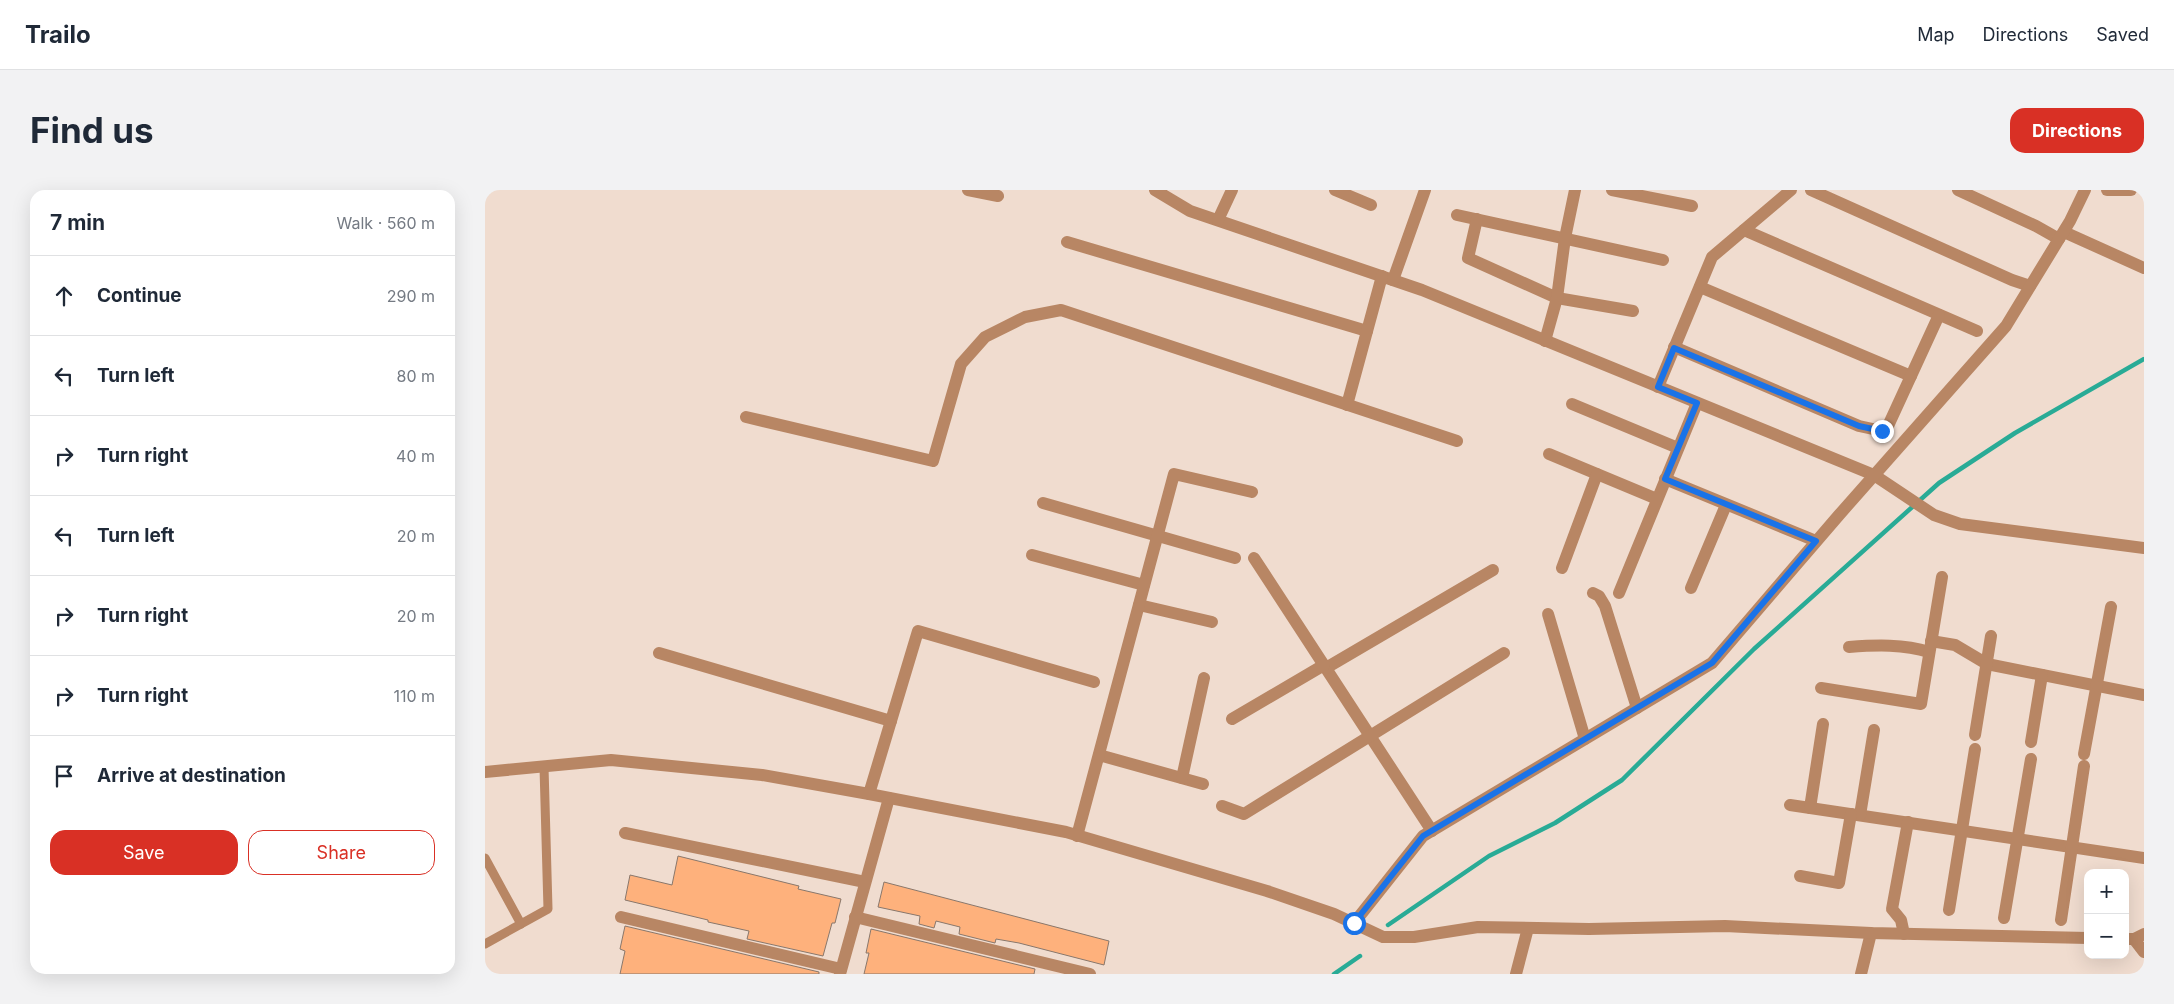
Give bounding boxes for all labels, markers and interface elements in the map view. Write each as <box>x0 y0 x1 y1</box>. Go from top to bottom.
text: Trailo <box>25 20 91 49</box>
text: Map <box>1917 24 1955 45</box>
text: Directions <box>1983 24 2068 45</box>
text: Saved <box>2096 24 2149 45</box>
button: Directions <box>2010 108 2144 153</box>
text: Find us <box>30 109 154 151</box>
text: 7 min <box>50 210 105 235</box>
text: Walk · 560 m <box>337 213 435 233</box>
icon: ahead <box>50 282 78 310</box>
text: Continue <box>97 284 182 307</box>
text: 290 m <box>387 286 435 306</box>
icon: left <box>50 362 78 390</box>
text: Turn left <box>97 364 175 387</box>
text: 80 m <box>396 366 435 386</box>
route end <box>1871 420 1894 443</box>
icon: right <box>50 442 78 470</box>
text: Turn right <box>97 444 188 467</box>
text: 40 m <box>396 446 435 466</box>
icon: left <box>50 522 78 550</box>
text: Turn left <box>97 524 175 547</box>
text: 20 m <box>397 526 435 546</box>
icon: right <box>50 602 78 630</box>
text: Turn right <box>97 604 188 627</box>
text: 20 m <box>397 606 435 626</box>
icon: right <box>50 682 78 710</box>
text: Turn right <box>97 684 188 707</box>
text: 110 m <box>393 686 435 706</box>
icon: arrive <box>50 762 78 790</box>
text: Arrive at destination <box>97 764 286 787</box>
button: Save <box>50 830 238 875</box>
button: Share <box>248 830 435 875</box>
map controls <box>2084 869 2129 959</box>
button: + <box>2084 869 2129 914</box>
route start <box>1343 912 1366 935</box>
button: − <box>2084 914 2129 959</box>

